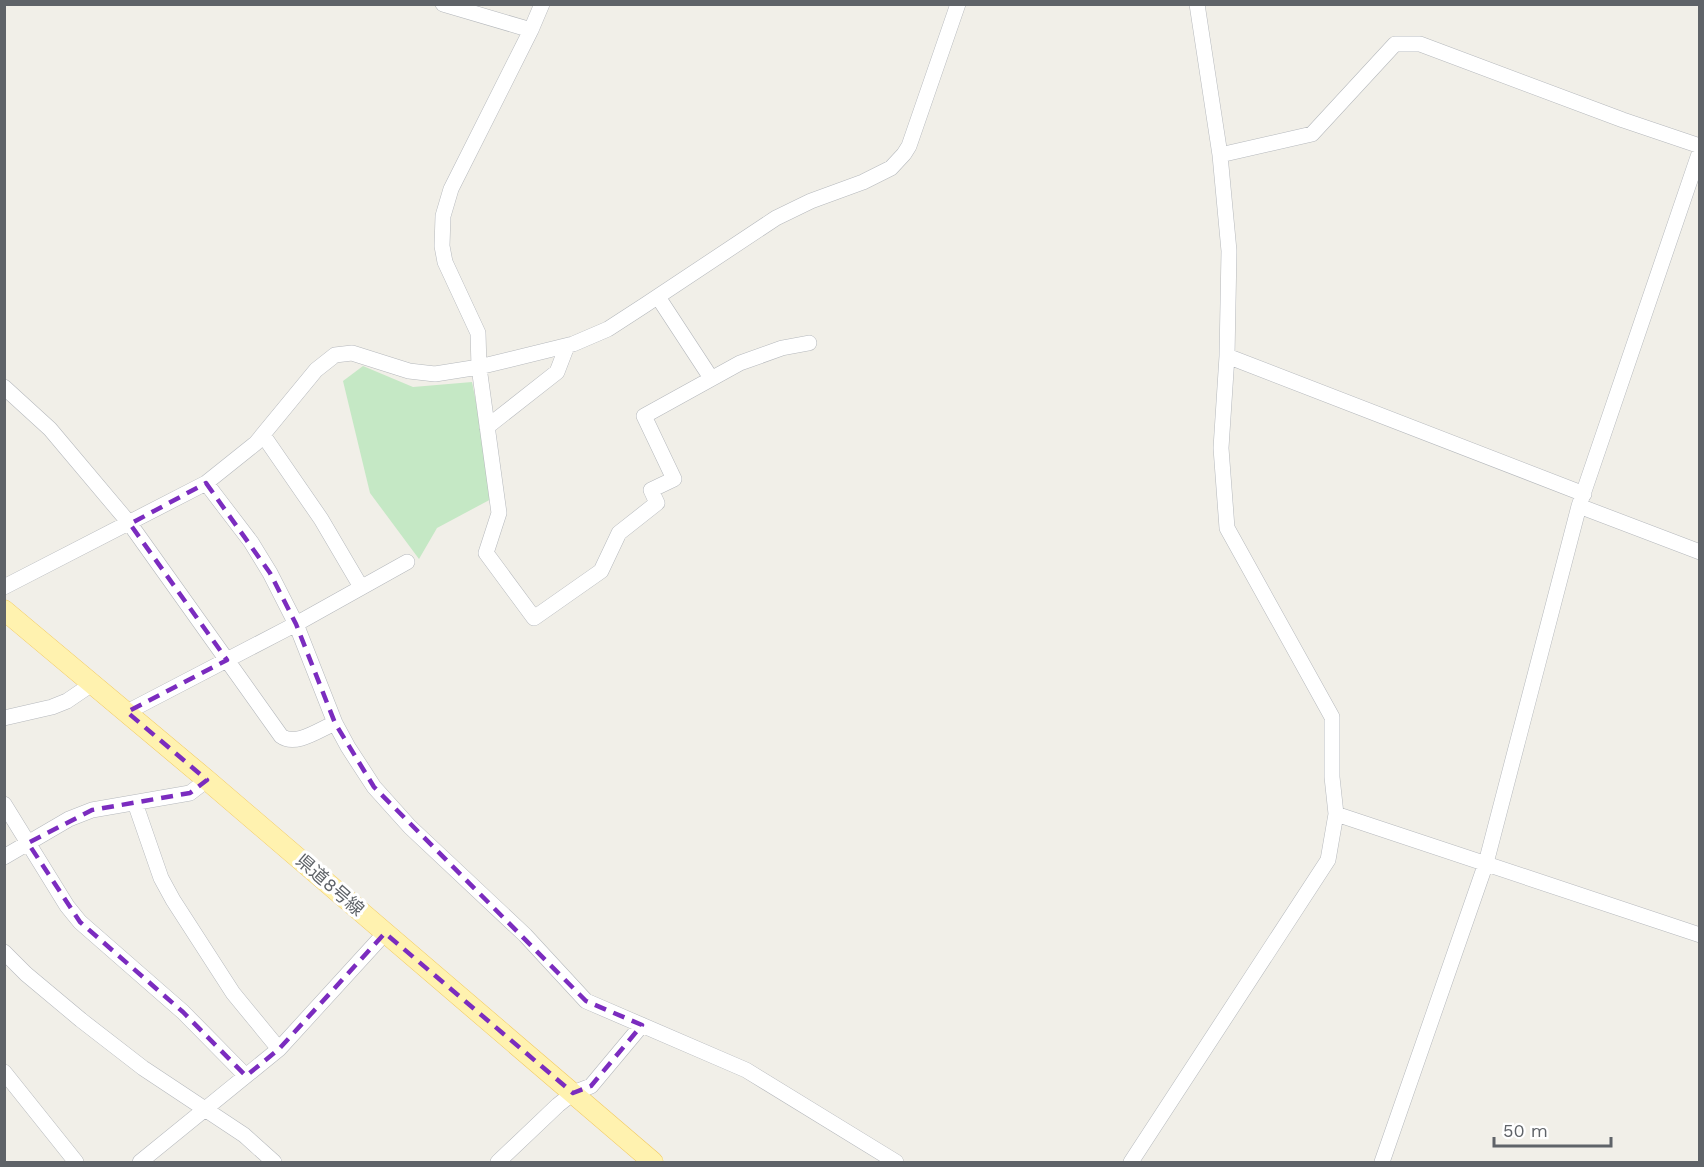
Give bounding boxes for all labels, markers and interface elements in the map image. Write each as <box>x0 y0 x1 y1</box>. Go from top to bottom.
street label: 県道8号線 <box>292 849 369 920</box>
scale bar <box>1494 1110 1611 1148</box>
text: 50 m <box>1503 1120 1548 1141</box>

